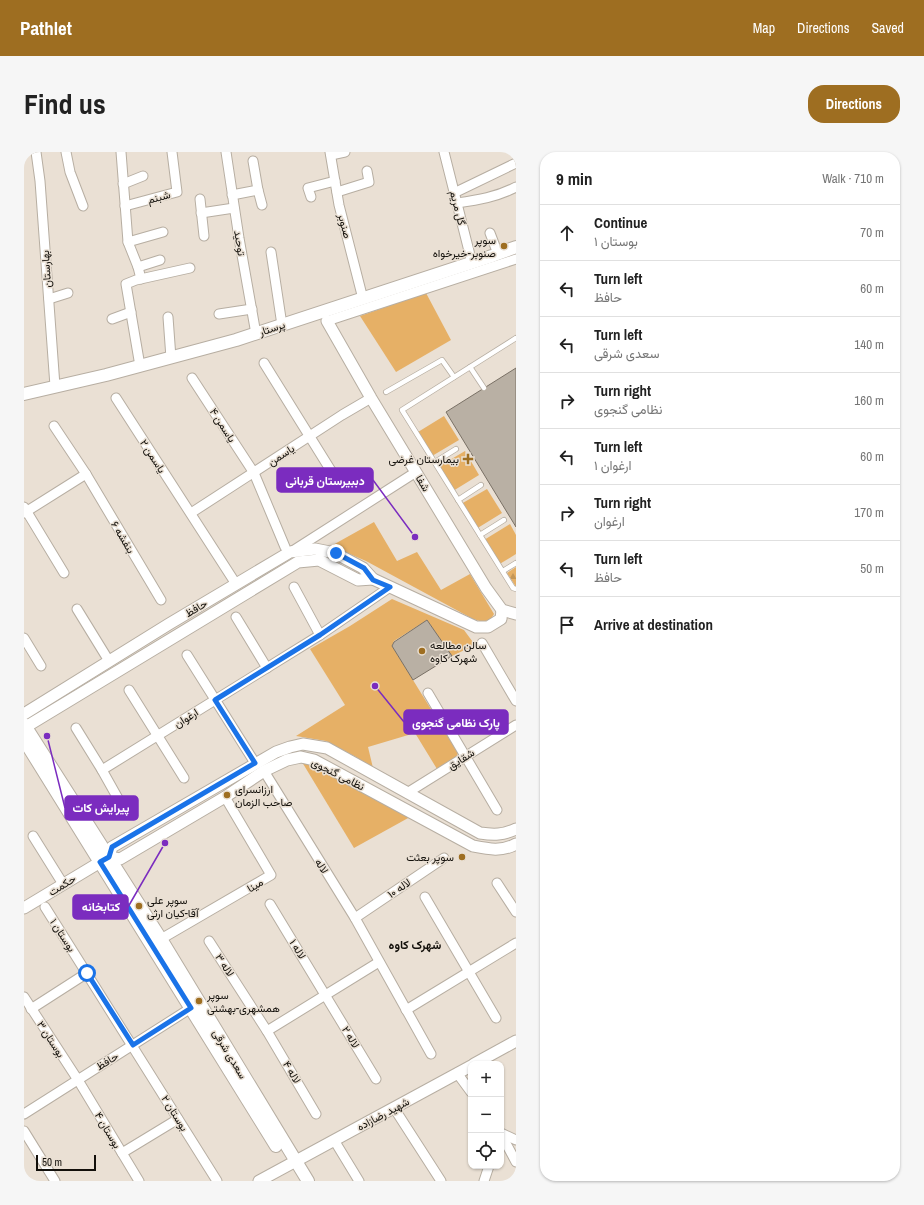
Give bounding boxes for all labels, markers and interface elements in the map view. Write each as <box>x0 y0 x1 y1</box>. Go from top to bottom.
text: Pathlet <box>20 15 72 41</box>
text: Map <box>753 19 775 37</box>
text: Directions <box>797 19 849 37</box>
text: Saved <box>871 19 904 37</box>
text: Find us <box>24 85 106 123</box>
button: Directions <box>808 85 900 123</box>
text: 9 min <box>556 167 592 190</box>
text: Walk · 710 m <box>822 170 884 187</box>
street label: شبنم <box>146 187 173 208</box>
street label: گل مریم <box>446 189 469 227</box>
street label: صنوبر <box>335 211 355 240</box>
text: Continue <box>594 212 647 233</box>
icon: ahead <box>556 222 578 244</box>
text: 70 m <box>860 224 884 241</box>
street label: توحید <box>231 229 249 257</box>
place label: سوپر صنوبر-خیرخواه <box>433 233 496 260</box>
text: بوستان ۱ <box>594 233 638 250</box>
marker: سوپر صنوبر-خیرخواه <box>499 241 509 251</box>
street label: بهارستان <box>38 250 54 288</box>
text: Turn left <box>594 268 642 289</box>
icon: left <box>556 278 578 300</box>
text: 60 m <box>860 280 884 297</box>
text: حافظ <box>594 289 622 306</box>
street label: پرستار <box>256 317 287 340</box>
text: Turn left <box>594 324 642 345</box>
icon: left <box>556 334 578 356</box>
text: 140 m <box>854 336 884 353</box>
text: سعدی شرقی <box>594 345 660 362</box>
text: Turn right <box>594 380 651 401</box>
icon: right <box>556 390 578 412</box>
text: 160 m <box>854 392 884 409</box>
text: نظامی گنجوی <box>594 401 662 418</box>
street label: یاسمن ۴ <box>207 405 239 445</box>
street label: یاسمن ۲ <box>137 436 169 476</box>
text: Turn left <box>594 436 642 457</box>
street label: یاسمن <box>265 441 297 469</box>
icon: left <box>556 446 578 468</box>
text: 60 m <box>860 448 884 465</box>
place label: بیمارستان غرضی <box>388 452 459 466</box>
marker: بیمارستان غرضی <box>462 453 474 465</box>
text: ارغوان ۱ <box>594 457 632 474</box>
callout: دببیرستان قربانی <box>277 468 373 492</box>
street label: شفا <box>413 472 434 494</box>
text: دببیرستان قربانی <box>285 473 365 489</box>
text: Turn right <box>594 492 651 513</box>
icon: right <box>556 502 578 524</box>
text: 170 m <box>854 504 884 521</box>
text: ارغوان <box>594 513 625 530</box>
street label: بنفشه ۶ <box>108 518 138 556</box>
route end <box>327 544 345 562</box>
text: Turn left <box>594 548 642 569</box>
icon: left <box>556 558 578 580</box>
text: 50 m <box>860 560 884 577</box>
text: حافظ <box>594 569 622 586</box>
street label: حافظ <box>182 596 210 620</box>
icon: arrive <box>556 614 578 636</box>
text: Arrive at destination <box>594 614 713 635</box>
place label: سالن مطالعه شهرک کاوه <box>430 638 487 665</box>
marker: سالن مطالعه شهرک کاوه <box>417 646 427 656</box>
street label: ارغوان <box>171 705 201 731</box>
callout: پارک نظامی گنجوی <box>404 710 508 734</box>
text: پارک نظامی گنجوی <box>412 715 500 731</box>
street label: شقایق <box>445 745 477 773</box>
street label: نظامی گنجوی <box>309 755 367 793</box>
place label: ارزانسرای صاحب الزمان <box>235 782 292 809</box>
marker: ارزانسرای صاحب الزمان <box>222 790 232 800</box>
callout: پیرایش کات <box>65 796 138 820</box>
text: پیرایش کات <box>72 800 130 816</box>
place label: سوپر بعثت <box>406 850 454 865</box>
marker: سوپر بعثت <box>457 852 467 862</box>
street label: لاله <box>312 856 332 876</box>
street label: حکمت <box>46 871 78 899</box>
street label: مینا <box>244 875 266 895</box>
street label: لاله ۱۰ <box>385 875 413 901</box>
place label: سوپر علی آقا-کیان ارثی <box>147 893 200 920</box>
callout: کتابخانه <box>73 895 128 919</box>
text: کتابخانه <box>82 899 121 915</box>
marker: سوپر علی آقا-کیان ارثی <box>134 901 144 911</box>
street label: بوستان ۱ <box>47 916 79 954</box>
street label: لاله ۱ <box>287 936 309 962</box>
district label: شهرک کاوه <box>389 937 442 953</box>
street label: لاله ۳ <box>212 951 238 979</box>
route start <box>78 964 96 982</box>
place label: سوپر همشهری-بهشتی <box>206 988 280 1015</box>
marker: سوپر همشهری-بهشتی <box>194 996 204 1006</box>
street label: بوستان ۳ <box>34 1018 68 1060</box>
street label: لاله ۲ <box>339 1023 363 1051</box>
street label: سعدی شرقی <box>210 1027 250 1082</box>
street label: حافظ <box>93 1049 121 1073</box>
street label: لاله ۴ <box>280 1058 304 1086</box>
map controls <box>468 1061 504 1169</box>
button: + <box>468 1061 504 1097</box>
street label: بوستان ۲ <box>159 1092 191 1134</box>
street label: شهید رضازاده <box>354 1094 412 1134</box>
button: − <box>468 1097 504 1133</box>
street label: بوستان ۴ <box>92 1109 124 1151</box>
button: locate <box>468 1133 504 1169</box>
scale bar <box>36 1153 96 1172</box>
text: 50 m <box>42 1155 62 1169</box>

